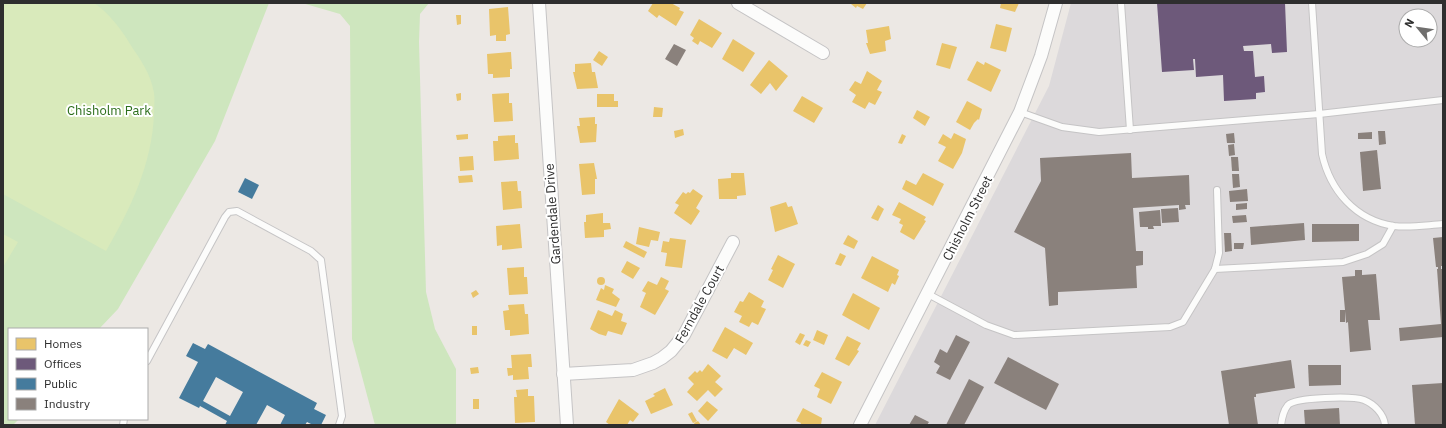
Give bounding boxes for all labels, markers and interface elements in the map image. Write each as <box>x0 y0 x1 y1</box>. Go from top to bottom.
north arrow <box>1398 8 1438 48</box>
text: N <box>1401 16 1417 30</box>
park label: Chisholm Park <box>67 102 151 119</box>
street label: Gardendale Drive <box>540 163 565 265</box>
street label: Chisholm Street <box>939 173 996 264</box>
street label: Ferndale Court <box>671 262 728 346</box>
legend <box>8 328 148 420</box>
text: Homes <box>44 336 82 351</box>
text: Offices <box>44 356 82 371</box>
text: Public <box>44 376 77 391</box>
text: Industry <box>44 396 90 411</box>

